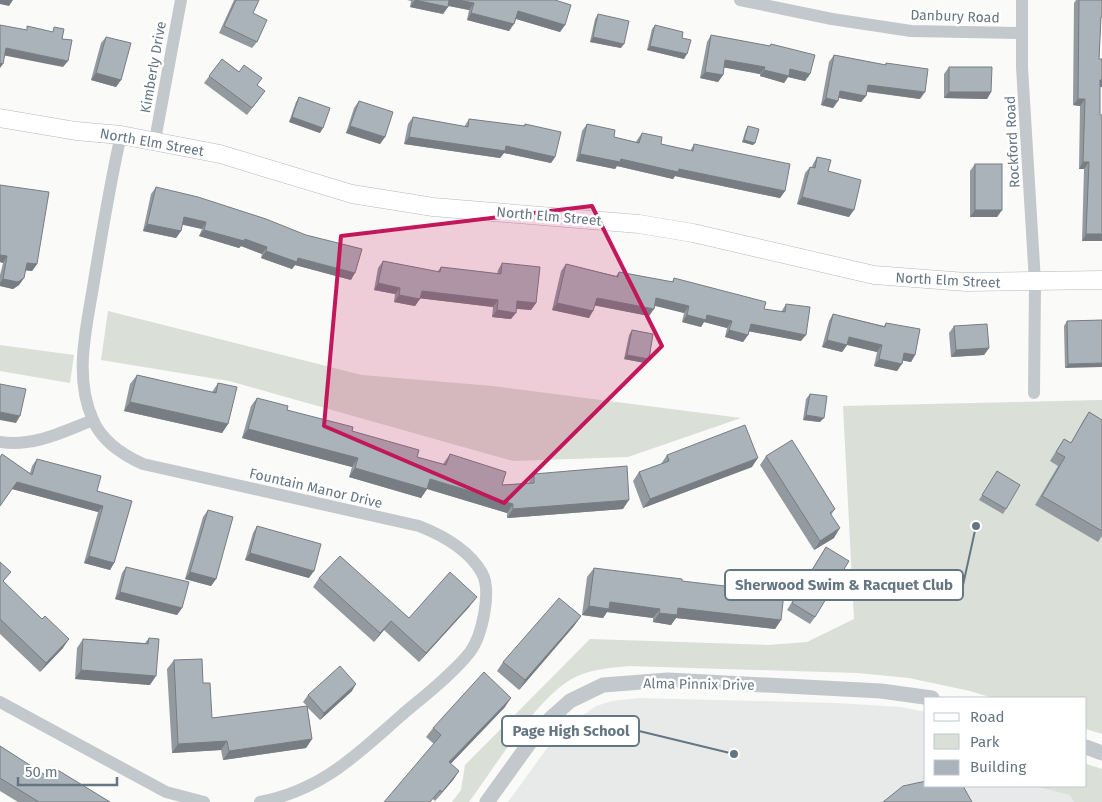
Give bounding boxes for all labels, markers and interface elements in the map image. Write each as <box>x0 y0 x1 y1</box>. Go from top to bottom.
street label: Danbury Road <box>910 6 1000 27</box>
street label: Kimberly Drive <box>137 20 170 114</box>
street label: Rockford Road <box>1002 95 1023 189</box>
street label: North Elm Street <box>99 125 206 160</box>
street label: North Elm Street <box>496 203 603 230</box>
street label: North Elm Street <box>895 269 1002 292</box>
street label: Fountain Manor Drive <box>248 465 384 512</box>
callout: Sherwood Swim & Racquet Club <box>725 570 963 600</box>
text: Sherwood Swim & Racquet Club <box>735 576 953 594</box>
street label: Alma Pinnix Drive <box>643 675 755 694</box>
legend <box>924 697 1087 787</box>
text: Road <box>970 708 1005 726</box>
callout: Page High School <box>502 716 639 746</box>
text: Page High School <box>512 722 630 740</box>
text: Park <box>970 733 1000 751</box>
scale bar <box>18 754 116 786</box>
text: Building <box>970 758 1026 776</box>
text: 50 m <box>25 763 58 781</box>

